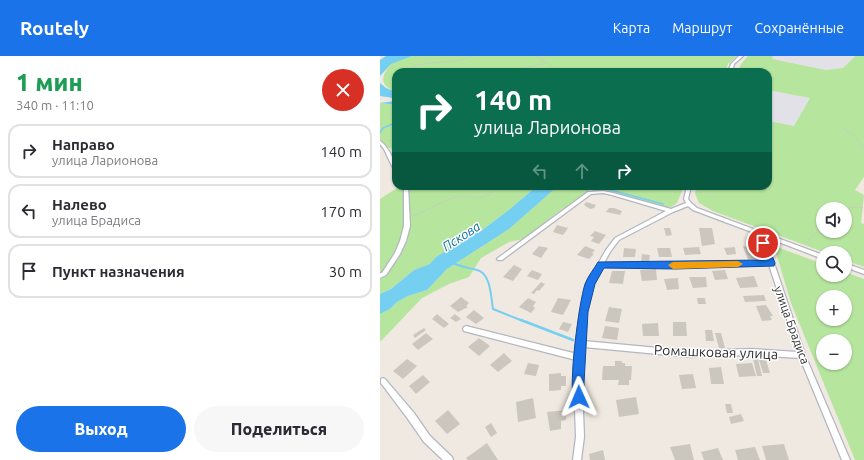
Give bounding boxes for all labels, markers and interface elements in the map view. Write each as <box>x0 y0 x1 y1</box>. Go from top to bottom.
text: Routely <box>20 17 89 39</box>
text: Карта <box>613 20 650 36</box>
text: Маршрут <box>672 20 733 36</box>
text: Сохранённые <box>755 20 844 36</box>
text: 1 мин <box>16 69 83 96</box>
button: close <box>322 69 364 111</box>
icon: right <box>408 84 460 136</box>
text: 140 m <box>474 84 552 115</box>
text: 340 m · 11:10 <box>16 98 94 112</box>
text: улица Ларионова <box>474 117 621 137</box>
text: Направо <box>52 136 115 153</box>
icon: right <box>18 140 40 162</box>
text: 140 m <box>320 143 362 160</box>
text: улица Ларионова <box>52 153 158 167</box>
icon: left <box>529 160 551 182</box>
icon: ahead <box>571 160 593 182</box>
icon: right <box>613 160 635 182</box>
text: Налево <box>52 196 107 213</box>
icon: left <box>18 200 40 222</box>
map controls <box>816 202 852 370</box>
button: sound <box>816 202 852 238</box>
text: 170 m <box>320 203 362 220</box>
text: улица Брадиса <box>52 213 141 227</box>
water label: Пскова <box>440 219 482 253</box>
pin <box>746 226 780 260</box>
icon: arrive <box>752 232 774 254</box>
button: search <box>816 246 852 282</box>
icon: arrive <box>18 260 40 282</box>
text: Пункт назначения <box>52 263 185 280</box>
text: 30 m <box>329 263 362 280</box>
street label: улица Брадиса <box>772 284 812 366</box>
button: + <box>816 290 852 326</box>
button: − <box>816 334 852 370</box>
street label: Ромашковая улица <box>654 342 778 362</box>
position arrow <box>558 376 600 418</box>
button: Выход <box>16 406 186 452</box>
button: Поделиться <box>194 406 364 452</box>

